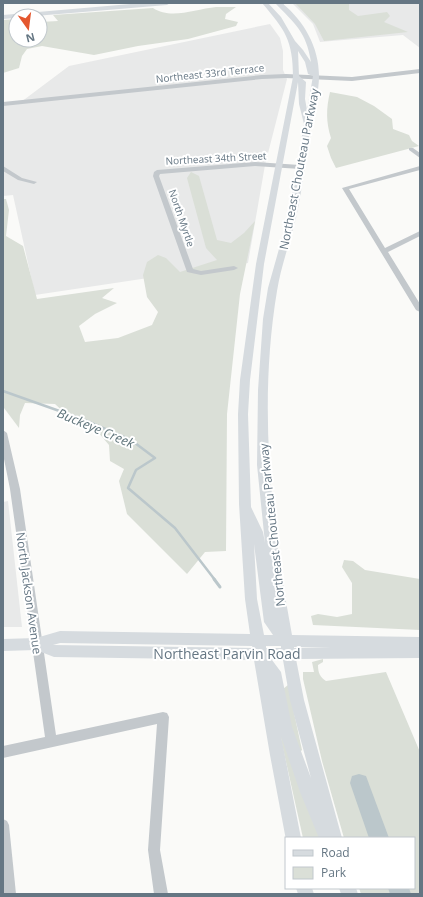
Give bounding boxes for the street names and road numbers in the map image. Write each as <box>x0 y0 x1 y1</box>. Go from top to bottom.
street label: Northeast 33rd Terrace <box>155 60 265 86</box>
street label: Northeast Chouteau Parkway <box>275 86 323 251</box>
street label: Northeast 34th Street <box>165 148 267 168</box>
street label: North Myrtle <box>166 187 198 249</box>
street label: Northeast Chouteau Parkway <box>255 442 289 607</box>
street label: North Jackson Avenue <box>12 531 46 655</box>
street label: Northeast Parvin Road <box>153 644 301 663</box>

